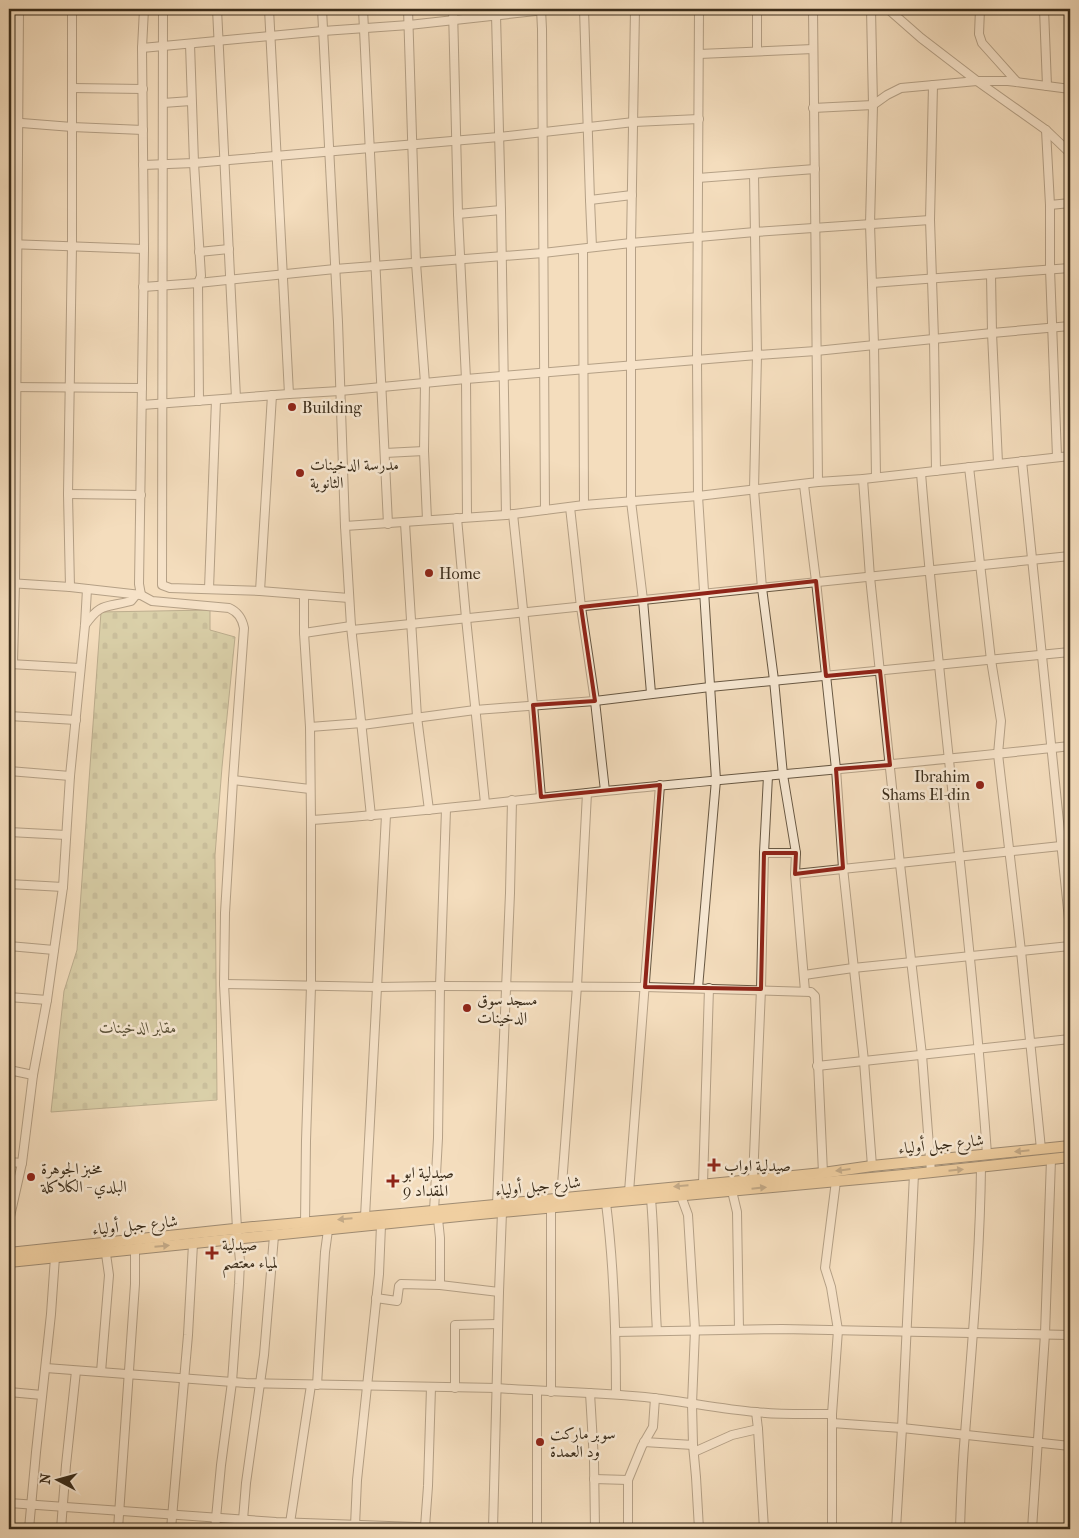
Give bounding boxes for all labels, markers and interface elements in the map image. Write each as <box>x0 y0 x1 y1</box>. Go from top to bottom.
place label: Building <box>302 398 362 417</box>
marker: Building <box>286 401 298 413</box>
place label: مدرسة الدخينات الثانوية <box>310 455 399 493</box>
marker: مدرسة الدخينات الثانوية <box>294 467 306 479</box>
place label: Home <box>439 564 481 583</box>
marker: Home <box>423 567 435 579</box>
place label: Ibrahim Shams El-din <box>882 767 971 804</box>
marker: Ibrahim Shams El-din <box>974 779 986 791</box>
place label: مسجد سوق الدخينات <box>477 990 537 1027</box>
marker: مسجد سوق الدخينات <box>461 1002 473 1014</box>
park label: مقابر الدخينات <box>99 1018 177 1037</box>
street label: شارع جبل أولياء <box>897 1128 985 1162</box>
one-way arrow <box>1013 1147 1029 1155</box>
place label: صيدلية اواب <box>724 1156 791 1176</box>
place label: مخبز الجوهرة البلدي - الكلاكلة <box>40 1159 127 1199</box>
marker: صيدلية اواب <box>708 1159 720 1171</box>
place label: صيدلية ابو المقداد 9 <box>401 1163 454 1200</box>
one-way arrow <box>834 1166 850 1174</box>
one-way arrow <box>948 1166 964 1174</box>
street label: شارع جبل أولياء <box>494 1170 582 1204</box>
marker: مخبز الجوهرة البلدي - الكلاكلة <box>25 1171 37 1183</box>
marker: صيدلية ابو المقداد 9 <box>387 1175 399 1187</box>
one-way arrow <box>673 1183 689 1191</box>
one-way arrow <box>751 1184 767 1192</box>
street label: شارع جبل أولياء <box>91 1209 179 1243</box>
one-way arrow <box>337 1215 353 1223</box>
place label: صيدلية لمياء معتصم <box>222 1235 278 1279</box>
one-way arrow <box>154 1242 170 1250</box>
marker: صيدلية لمياء معتصم <box>206 1247 218 1259</box>
place label: سوبر ماركت ود العمدة <box>550 1424 616 1461</box>
marker: سوبر ماركت ود العمدة <box>534 1436 546 1448</box>
north arrow <box>32 1456 82 1506</box>
text: N <box>37 1472 55 1485</box>

